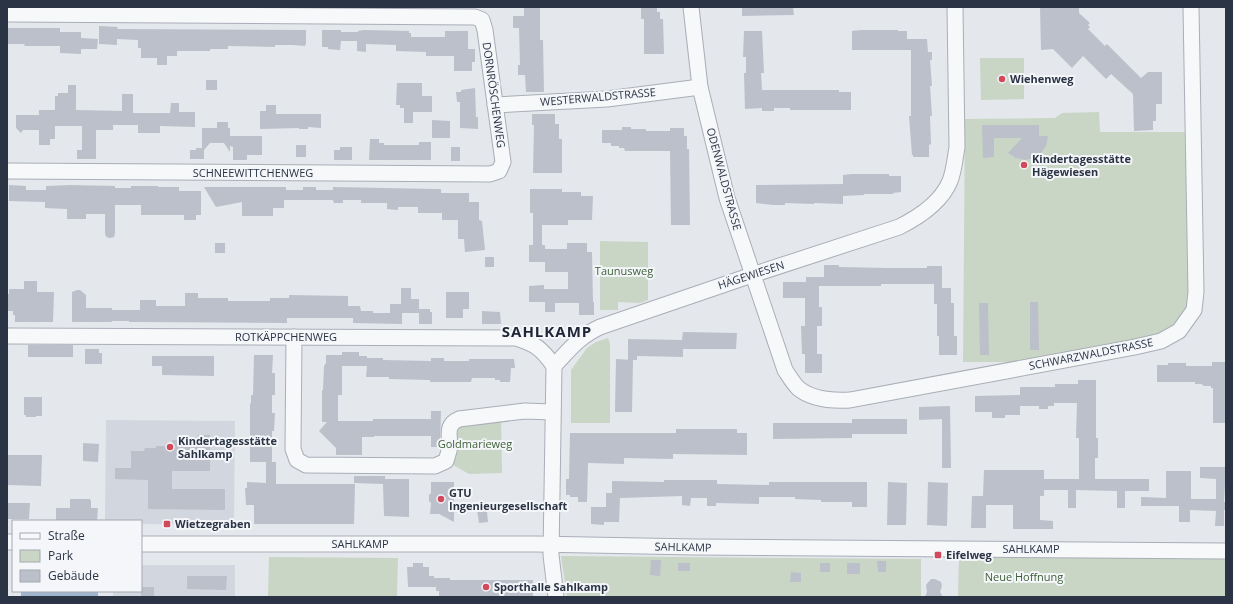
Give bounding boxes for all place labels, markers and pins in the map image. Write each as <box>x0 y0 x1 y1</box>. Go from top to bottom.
place label: Wiehenweg <box>1010 71 1074 86</box>
marker: Wiehenweg <box>997 74 1007 84</box>
place label: Kindertagesstätte Hägewiesen <box>1032 151 1131 179</box>
marker: Kindertagesstätte Hägewiesen <box>1019 160 1029 170</box>
place label: Kindertagesstätte Sahlkamp <box>178 433 277 461</box>
marker: Kindertagesstätte Sahlkamp <box>165 442 175 452</box>
place label: GTU Ingenieurgesellschaft <box>449 485 568 513</box>
marker: GTU Ingenieurgesellschaft <box>436 494 446 504</box>
place label: Wietzegraben <box>175 516 251 531</box>
marker: Wietzegraben <box>162 519 172 529</box>
place label: Eifelweg <box>946 547 993 562</box>
marker: Eifelweg <box>933 550 943 560</box>
place label: Sporthalle Sahlkamp <box>494 579 608 594</box>
marker: Sporthalle Sahlkamp <box>481 582 491 592</box>

